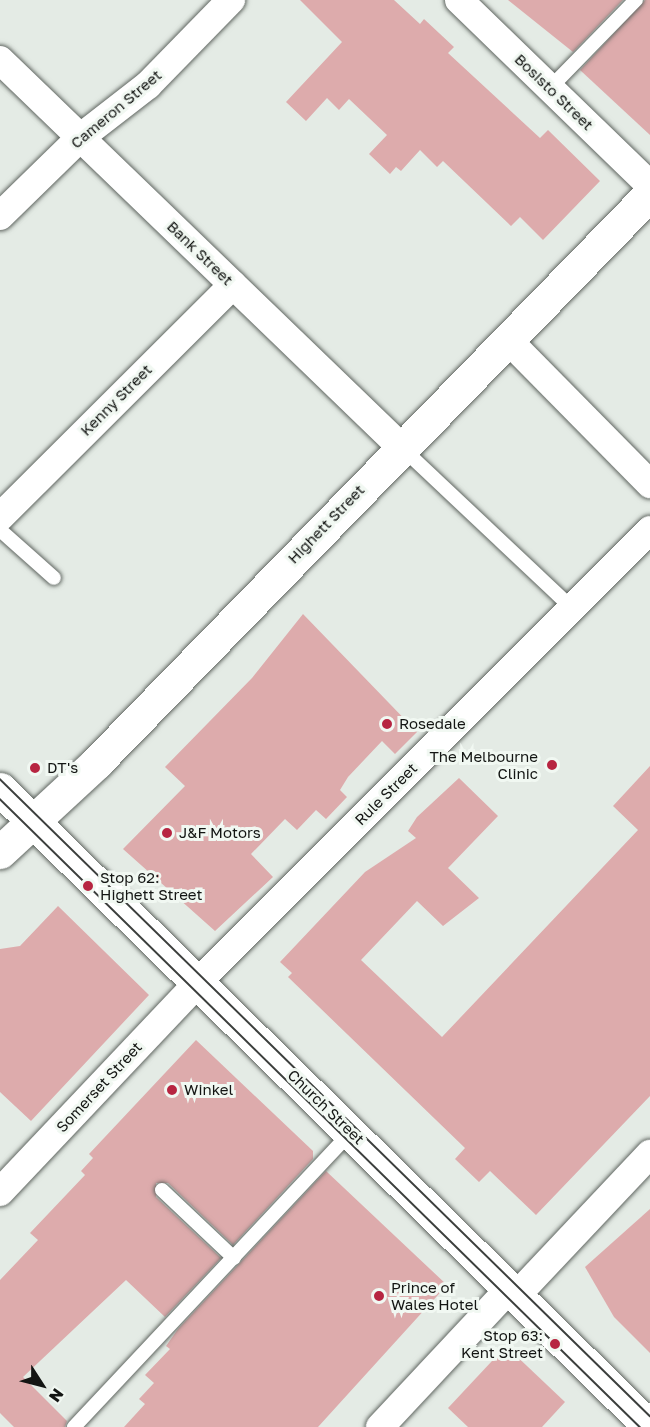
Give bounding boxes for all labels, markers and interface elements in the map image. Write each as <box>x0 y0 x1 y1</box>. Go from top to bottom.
street label: Bosisto Street <box>511 50 597 134</box>
street label: Cameron Street <box>67 66 165 152</box>
street label: Bank Street <box>163 217 237 289</box>
street label: Kenny Street <box>77 361 155 439</box>
street label: Highett Street <box>284 481 368 567</box>
place label: Rosedale <box>399 715 466 733</box>
marker: Rosedale <box>380 717 394 731</box>
place label: The Melbourne Clinic <box>430 747 538 782</box>
marker: The Melbourne Clinic <box>543 756 561 774</box>
place label: DT's <box>47 759 78 777</box>
street label: Rule Street <box>351 759 421 829</box>
marker: DT's <box>28 761 42 775</box>
place label: J&F Motors <box>179 824 261 842</box>
marker: J&F Motors <box>160 826 174 840</box>
place label: Stop 62: Highett Street <box>100 868 203 903</box>
marker: Stop 62: Highett Street <box>81 879 95 893</box>
street label: Somerset Street <box>52 1038 146 1136</box>
street label: Church Street <box>284 1066 368 1148</box>
place label: Winkel <box>184 1081 233 1099</box>
marker: Winkel <box>165 1083 179 1097</box>
place label: Prince of Wales Hotel <box>391 1278 478 1313</box>
marker: Prince of Wales Hotel <box>372 1289 386 1303</box>
place label: Stop 63: Kent Street <box>461 1326 543 1361</box>
marker: Stop 63: Kent Street <box>548 1337 562 1351</box>
north arrow <box>12 1355 72 1415</box>
text: N <box>45 1385 68 1406</box>

